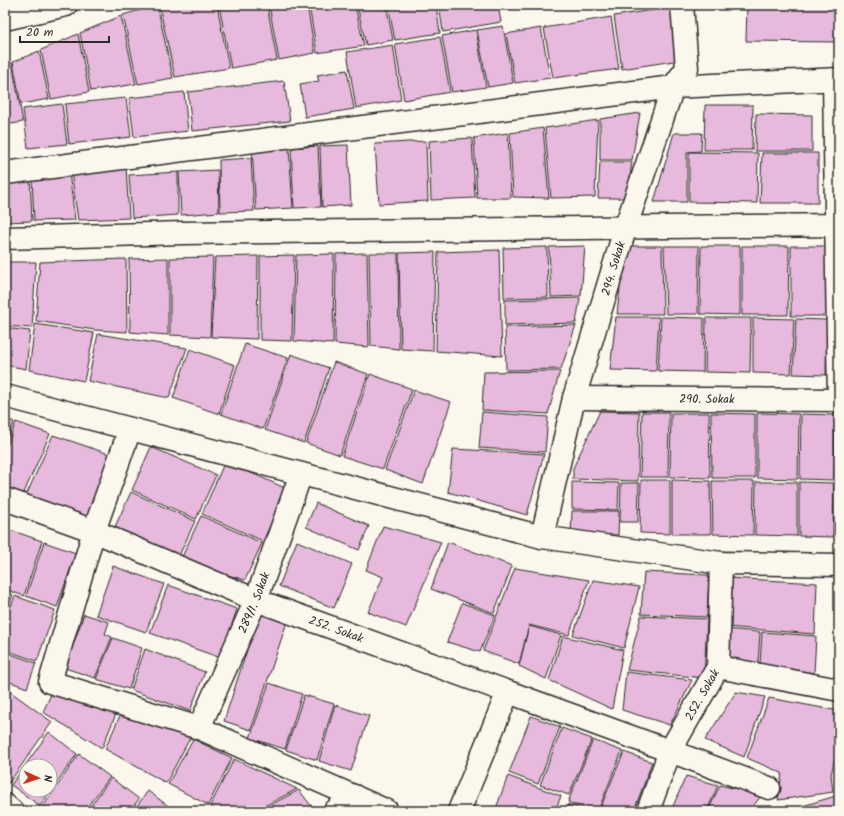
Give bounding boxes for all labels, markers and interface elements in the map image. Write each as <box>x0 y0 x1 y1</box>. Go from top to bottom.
scale bar <box>20 18 109 44</box>
text: 20 m <box>26 23 54 42</box>
street label: 294. Sokak <box>596 239 631 298</box>
street label: 290. Sokak <box>679 390 735 409</box>
street label: 289/1. Sokak <box>233 569 275 636</box>
street label: 252. Sokak <box>306 611 366 648</box>
street label: 252. Sokak <box>680 665 725 724</box>
north arrow <box>18 758 58 798</box>
text: N <box>38 775 56 782</box>

